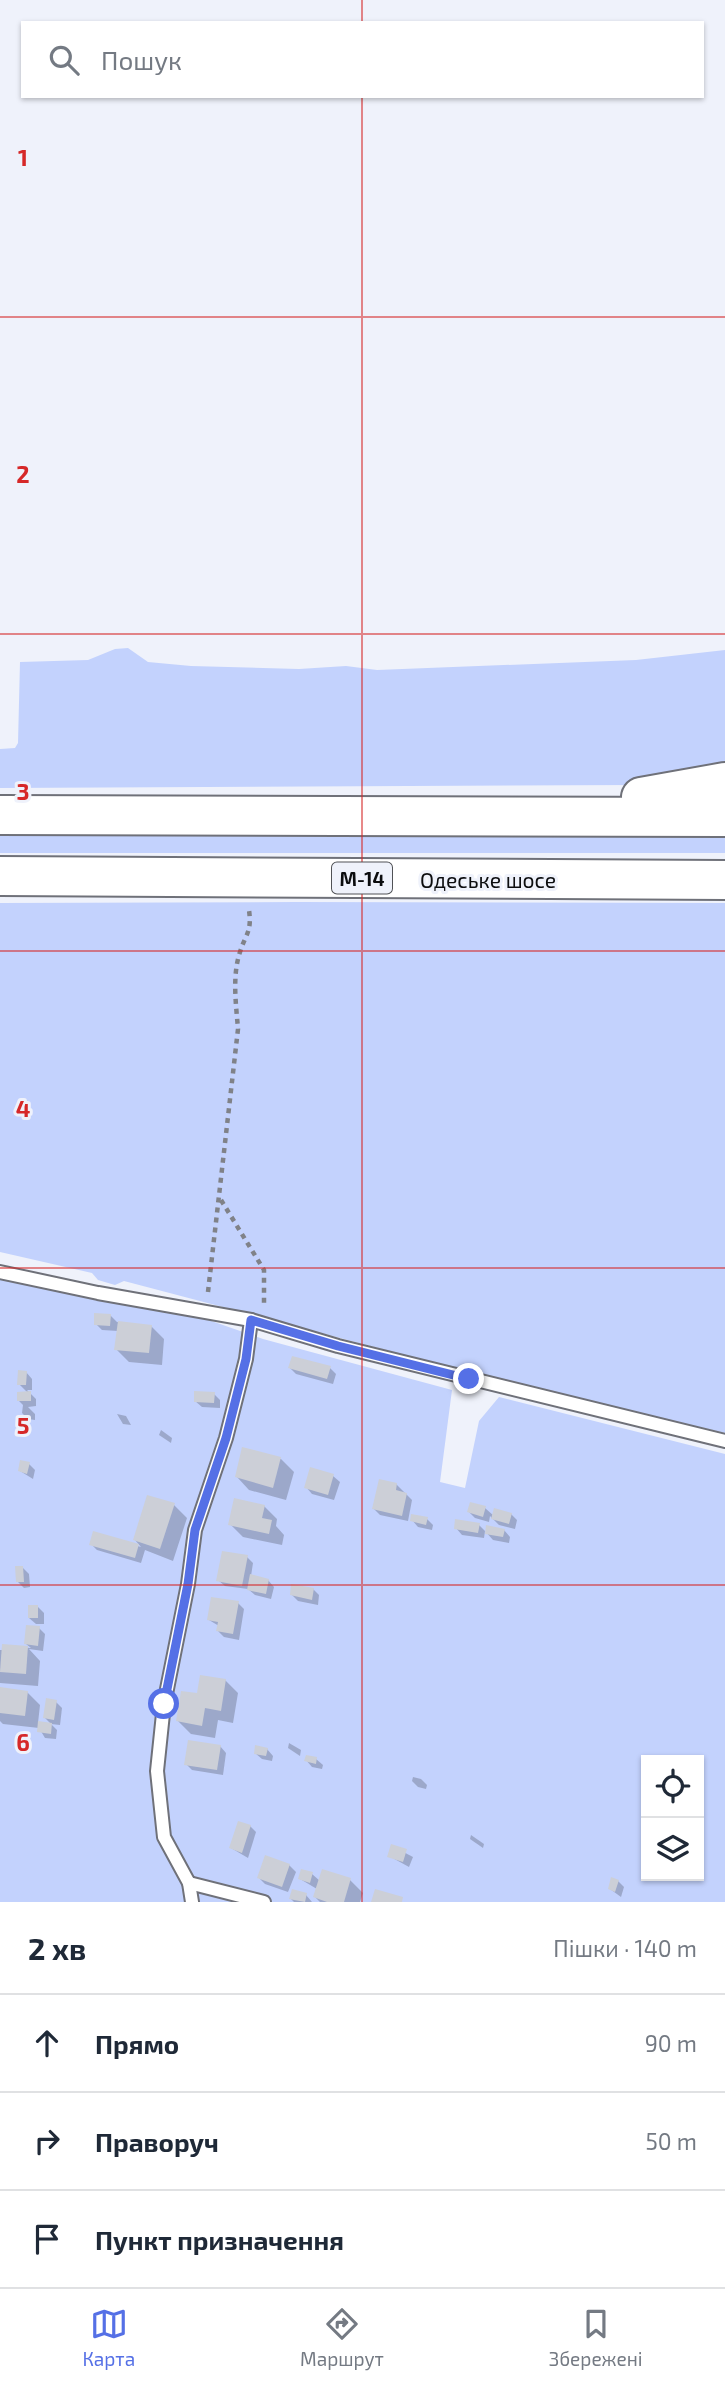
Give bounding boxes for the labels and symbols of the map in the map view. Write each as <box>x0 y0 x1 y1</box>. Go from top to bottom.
text: 1 <box>18 143 28 171</box>
text: 2 <box>16 460 30 488</box>
text: 3 <box>16 777 30 805</box>
road number: М-14 <box>332 862 392 894</box>
street label: Одеське шосе <box>420 867 556 892</box>
text: 4 <box>16 1094 30 1122</box>
route end <box>453 1363 484 1394</box>
text: 5 <box>17 1411 29 1439</box>
route start <box>148 1688 179 1719</box>
text: 6 <box>16 1728 30 1756</box>

